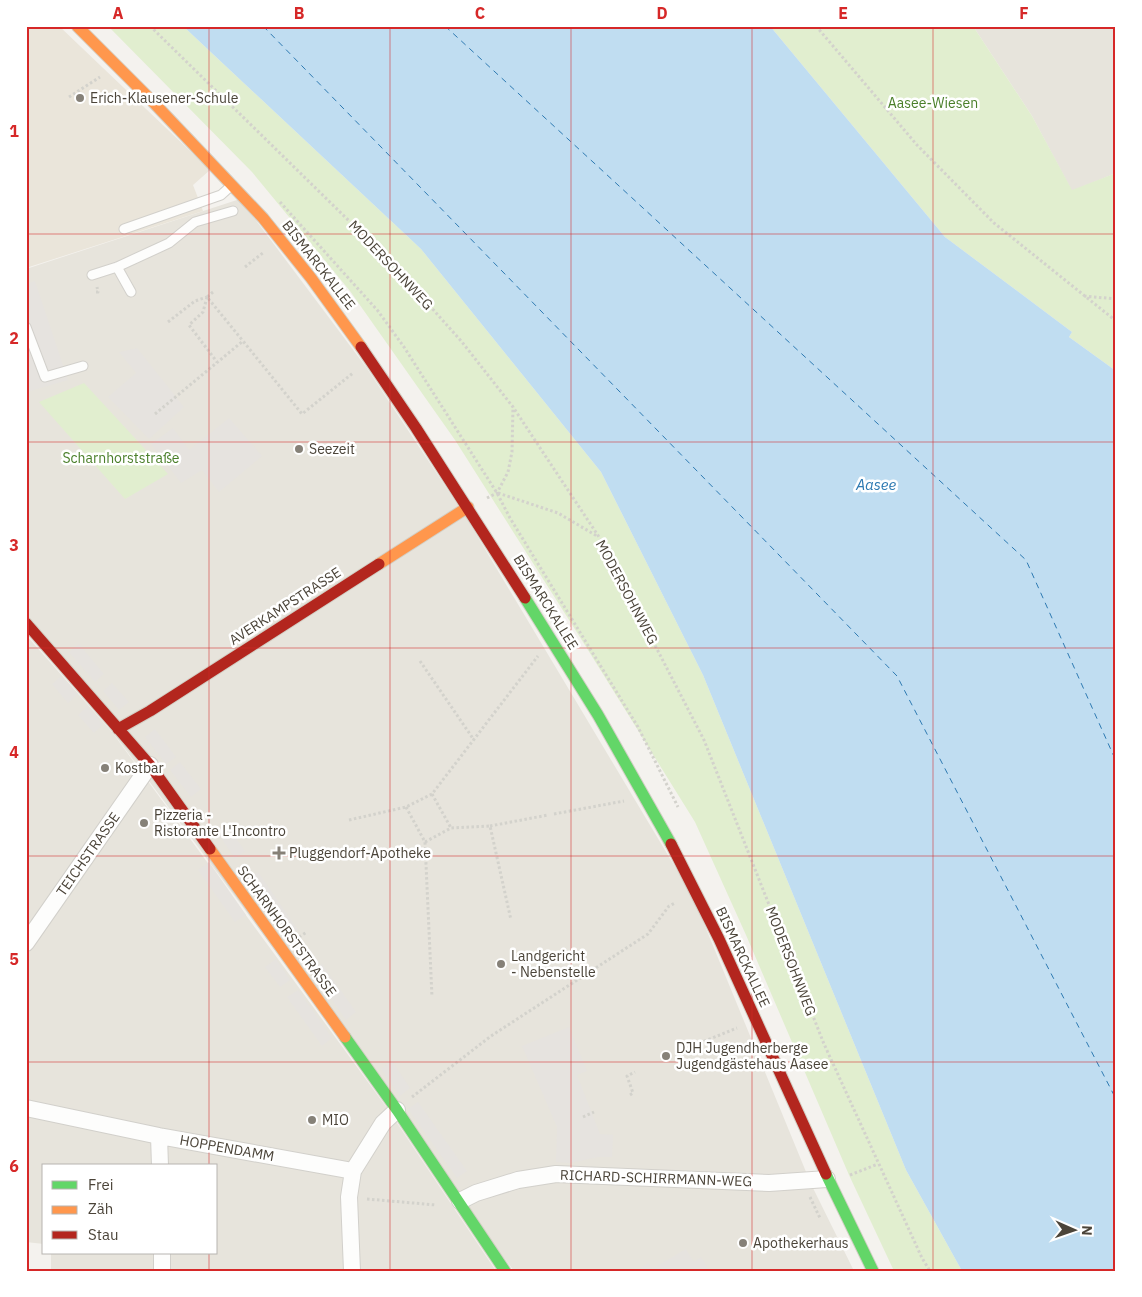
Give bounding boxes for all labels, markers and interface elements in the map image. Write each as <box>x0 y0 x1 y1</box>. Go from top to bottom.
text: A <box>113 3 124 23</box>
text: B <box>294 3 305 23</box>
text: C <box>475 3 485 23</box>
text: D <box>656 3 668 23</box>
text: E <box>838 3 848 23</box>
text: F <box>1019 3 1029 23</box>
place label: Erich-Klausener-Schule <box>90 89 239 107</box>
marker: Erich-Klausener-Schule <box>74 92 86 104</box>
park label: Aasee-Wiesen <box>888 94 978 112</box>
text: 1 <box>9 121 19 141</box>
street label: MODERSOHNWEG <box>345 216 437 314</box>
street label: BISMARCKALLEE <box>278 217 360 313</box>
text: 2 <box>9 328 19 348</box>
place label: Seezeit <box>309 440 355 458</box>
marker: Seezeit <box>293 443 305 455</box>
park label: Scharnhorststraße <box>62 449 180 467</box>
water label: Aasee <box>855 475 896 494</box>
text: 3 <box>9 535 19 555</box>
street label: MODERSOHNWEG <box>592 537 662 647</box>
street label: BISMARCKALLEE <box>510 551 582 653</box>
street label: AVERKAMPSTRASSE <box>226 563 344 649</box>
text: 4 <box>9 742 19 762</box>
place label: Kostbar <box>115 759 164 777</box>
marker: Kostbar <box>99 762 111 774</box>
place label: Pizzeria - Ristorante L'Incontro <box>154 806 286 840</box>
street label: TEICHSTRASSE <box>52 808 124 900</box>
marker: Pizzeria - Ristorante L'Incontro <box>138 817 150 829</box>
place label: Pluggendorf-Apotheke <box>289 844 431 862</box>
marker: Pluggendorf-Apotheke <box>273 847 285 859</box>
street label: SCHARNHORSTSTRASSE <box>233 862 341 1000</box>
street label: BISMARCKALLEE <box>712 904 774 1010</box>
street label: MODERSOHNWEG <box>762 904 820 1018</box>
place label: Landgericht - Nebenstelle <box>511 947 596 981</box>
text: 5 <box>9 949 19 969</box>
marker: Landgericht - Nebenstelle <box>495 958 507 970</box>
place label: DJH Jugendherberge Jugendgästehaus Aasee <box>676 1039 829 1073</box>
marker: DJH Jugendherberge Jugendgästehaus Aasee <box>660 1050 672 1062</box>
place label: MIO <box>322 1111 349 1129</box>
marker: MIO <box>306 1114 318 1126</box>
street label: HOPPENDAMM <box>178 1131 276 1165</box>
text: 6 <box>9 1156 19 1176</box>
legend <box>42 1164 218 1254</box>
street label: RICHARD-SCHIRRMANN-WEG <box>560 1166 752 1190</box>
text: Frei <box>88 1175 114 1194</box>
text: Zäh <box>88 1199 113 1218</box>
north arrow <box>1050 1204 1100 1254</box>
text: Stau <box>88 1225 119 1244</box>
text: N <box>1078 1225 1096 1236</box>
place label: Apothekerhaus <box>753 1234 849 1252</box>
marker: Apothekerhaus <box>737 1237 749 1249</box>

